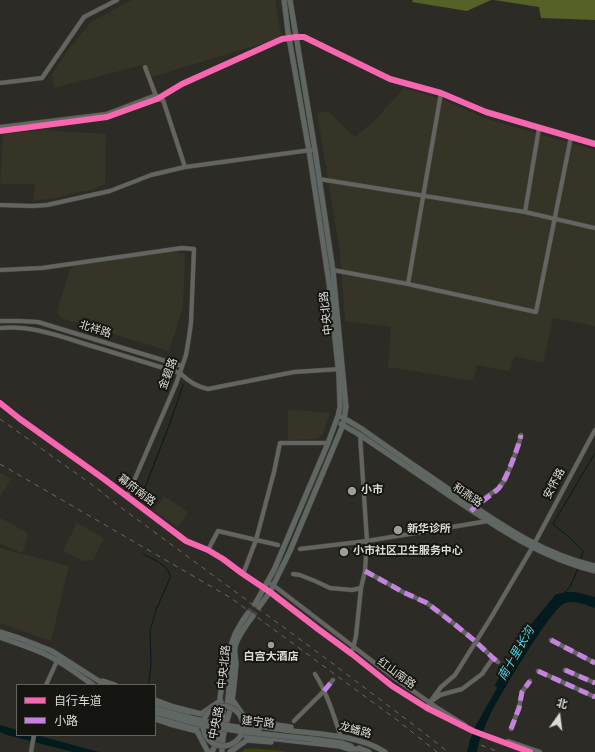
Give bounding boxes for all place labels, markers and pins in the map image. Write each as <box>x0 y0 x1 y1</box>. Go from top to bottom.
place label: 小市 <box>361 484 383 498</box>
marker: 小市 <box>346 485 358 497</box>
place label: 新华诊所 <box>407 523 451 537</box>
marker: 新华诊所 <box>392 524 404 536</box>
place label: 小市社区卫生服务中心 <box>353 545 463 559</box>
marker: 小市社区卫生服务中心 <box>338 546 350 558</box>
marker: 白宫大酒店 <box>266 640 276 650</box>
place label: 白宫大酒店 <box>244 651 298 665</box>

